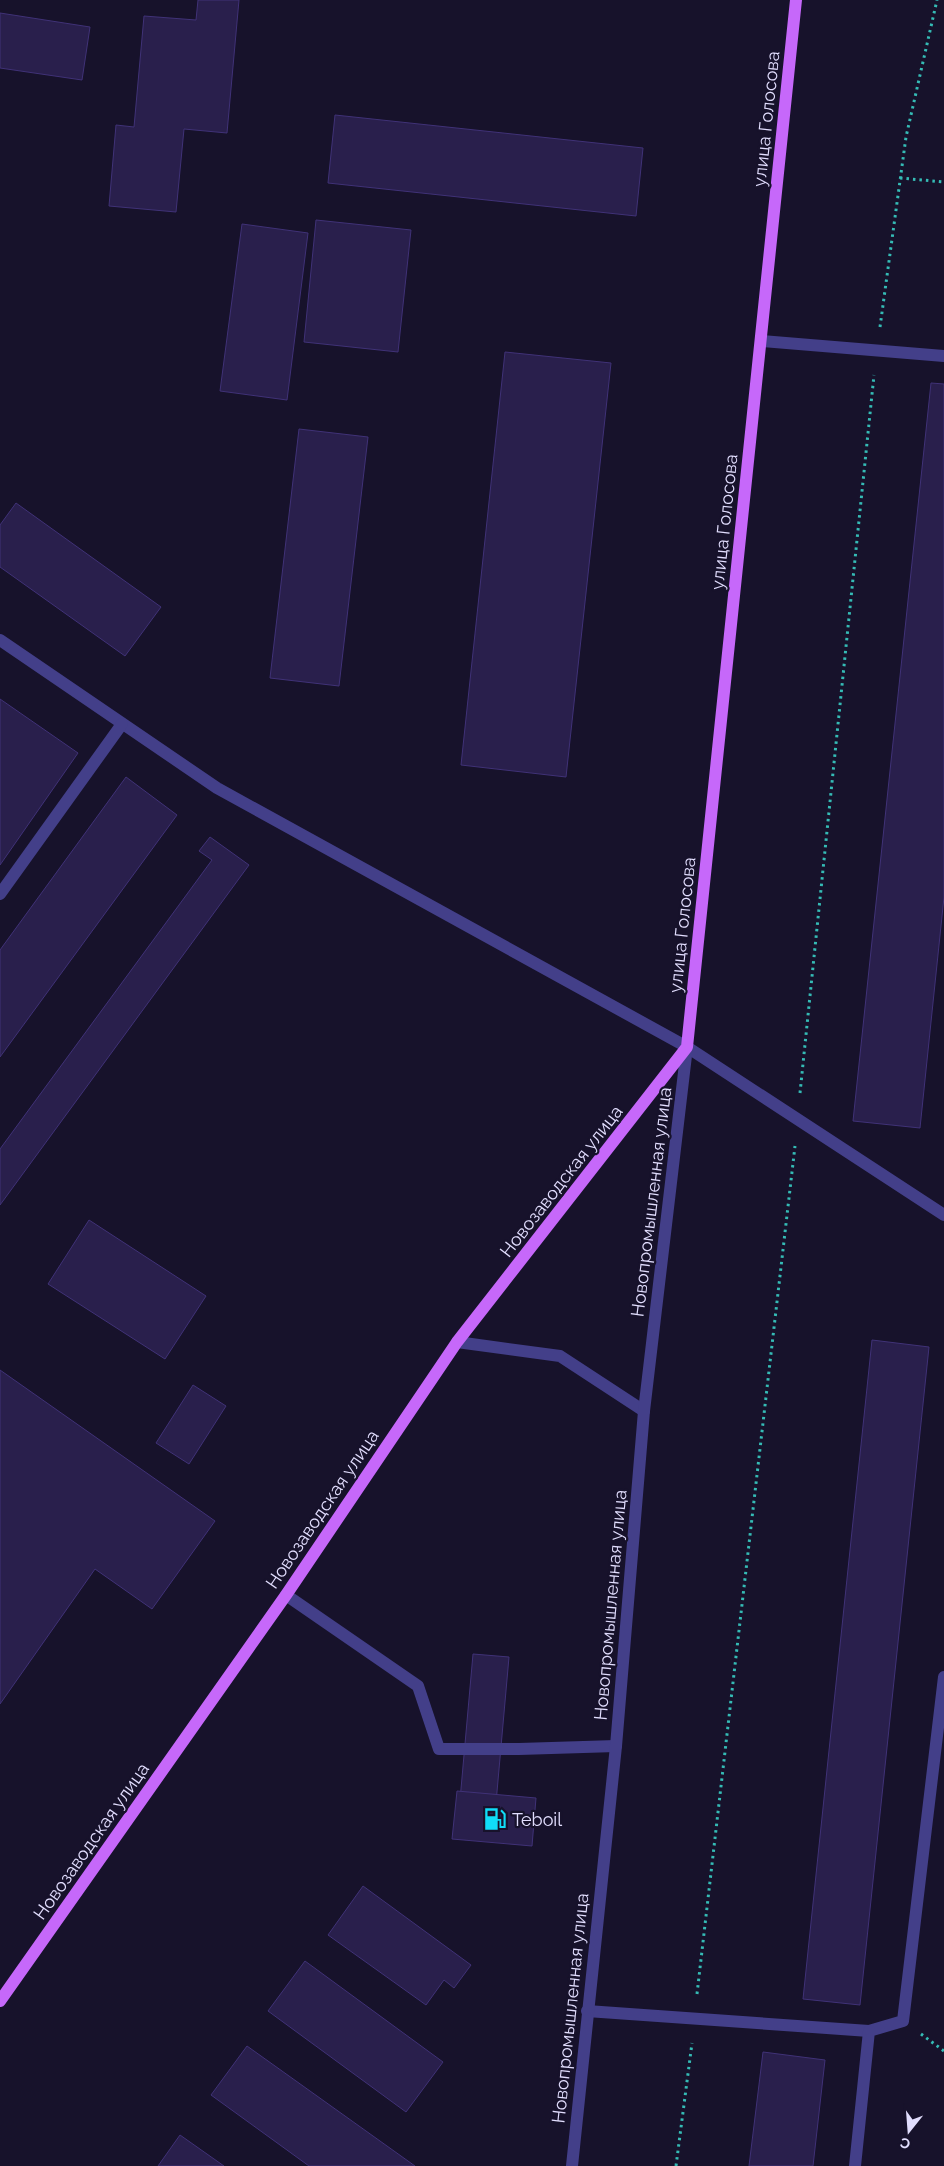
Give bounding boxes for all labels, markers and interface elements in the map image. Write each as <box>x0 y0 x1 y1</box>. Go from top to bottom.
street label: улица Голосова <box>748 50 784 188</box>
street label: улица Голосова <box>706 453 742 591</box>
street label: улица Голосова <box>664 856 700 994</box>
street label: Новопромышленная улица <box>626 1086 676 1318</box>
street label: Новозаводская улица <box>495 1101 627 1261</box>
street label: Новозаводская улица <box>261 1426 383 1592</box>
street label: Новопромышленная улица <box>589 1489 631 1721</box>
street label: Новозаводская улица <box>29 1759 153 1923</box>
fuel station icon: Teboil <box>482 1806 508 1832</box>
place label: Teboil <box>512 1809 562 1830</box>
street label: Новопромышленная улица <box>547 1892 593 2124</box>
north arrow <box>884 2106 934 2156</box>
text: С <box>898 2134 912 2152</box>

